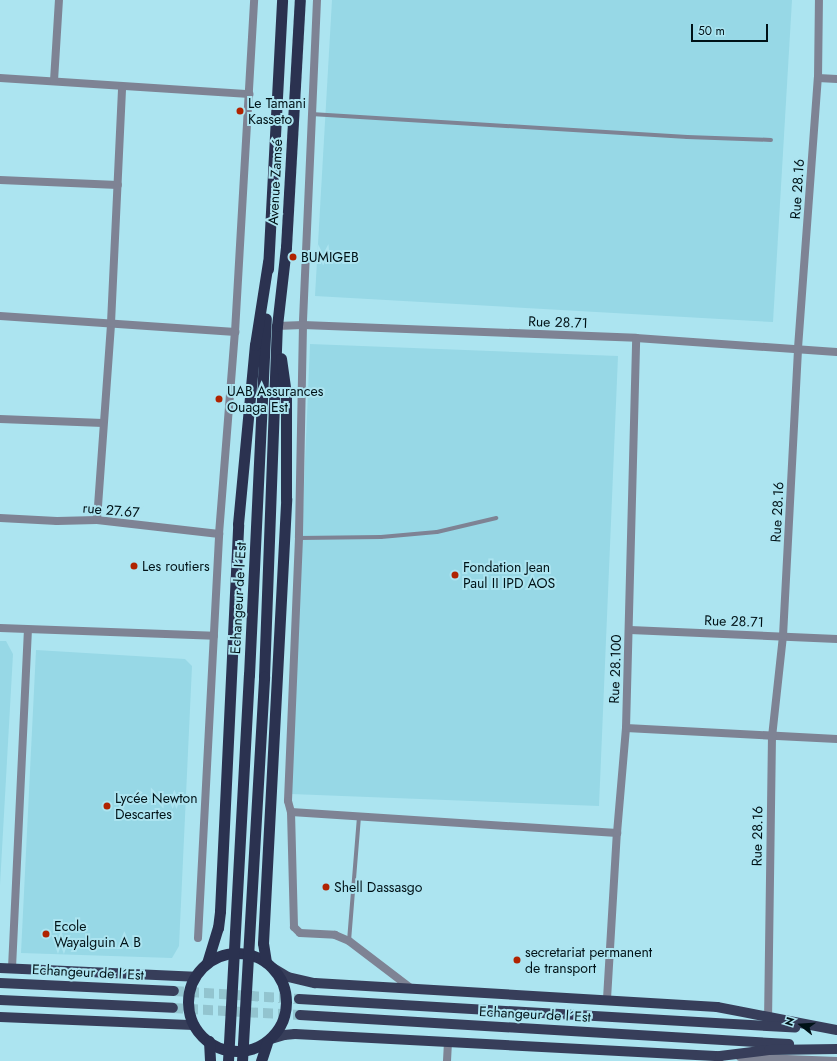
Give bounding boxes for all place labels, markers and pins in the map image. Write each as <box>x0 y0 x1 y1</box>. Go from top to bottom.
place label: Le Tamani Kasseto <box>248 95 306 128</box>
marker: Le Tamani Kasseto <box>235 106 245 116</box>
place label: BUMIGEB <box>301 249 359 265</box>
marker: BUMIGEB <box>288 252 298 262</box>
place label: UAB Assurances Ouaga Est <box>227 383 323 416</box>
marker: UAB Assurances Ouaga Est <box>214 394 224 404</box>
place label: Les routiers <box>142 558 210 574</box>
place label: Fondation Jean Paul II IPD AOS <box>463 559 555 592</box>
marker: Les routiers <box>129 561 139 571</box>
marker: Fondation Jean Paul II IPD AOS <box>450 570 460 580</box>
place label: Lycée Newton Descartes <box>115 790 198 822</box>
marker: Lycée Newton Descartes <box>102 801 112 811</box>
place label: Shell Dassasgo <box>334 879 422 895</box>
marker: Shell Dassasgo <box>321 882 331 892</box>
place label: Ecole Wayalguin A B <box>54 918 141 950</box>
marker: Ecole Wayalguin A B <box>41 929 51 939</box>
place label: secretariat permanent de transport <box>525 944 652 976</box>
marker: secretariat permanent de transport <box>512 955 522 965</box>

